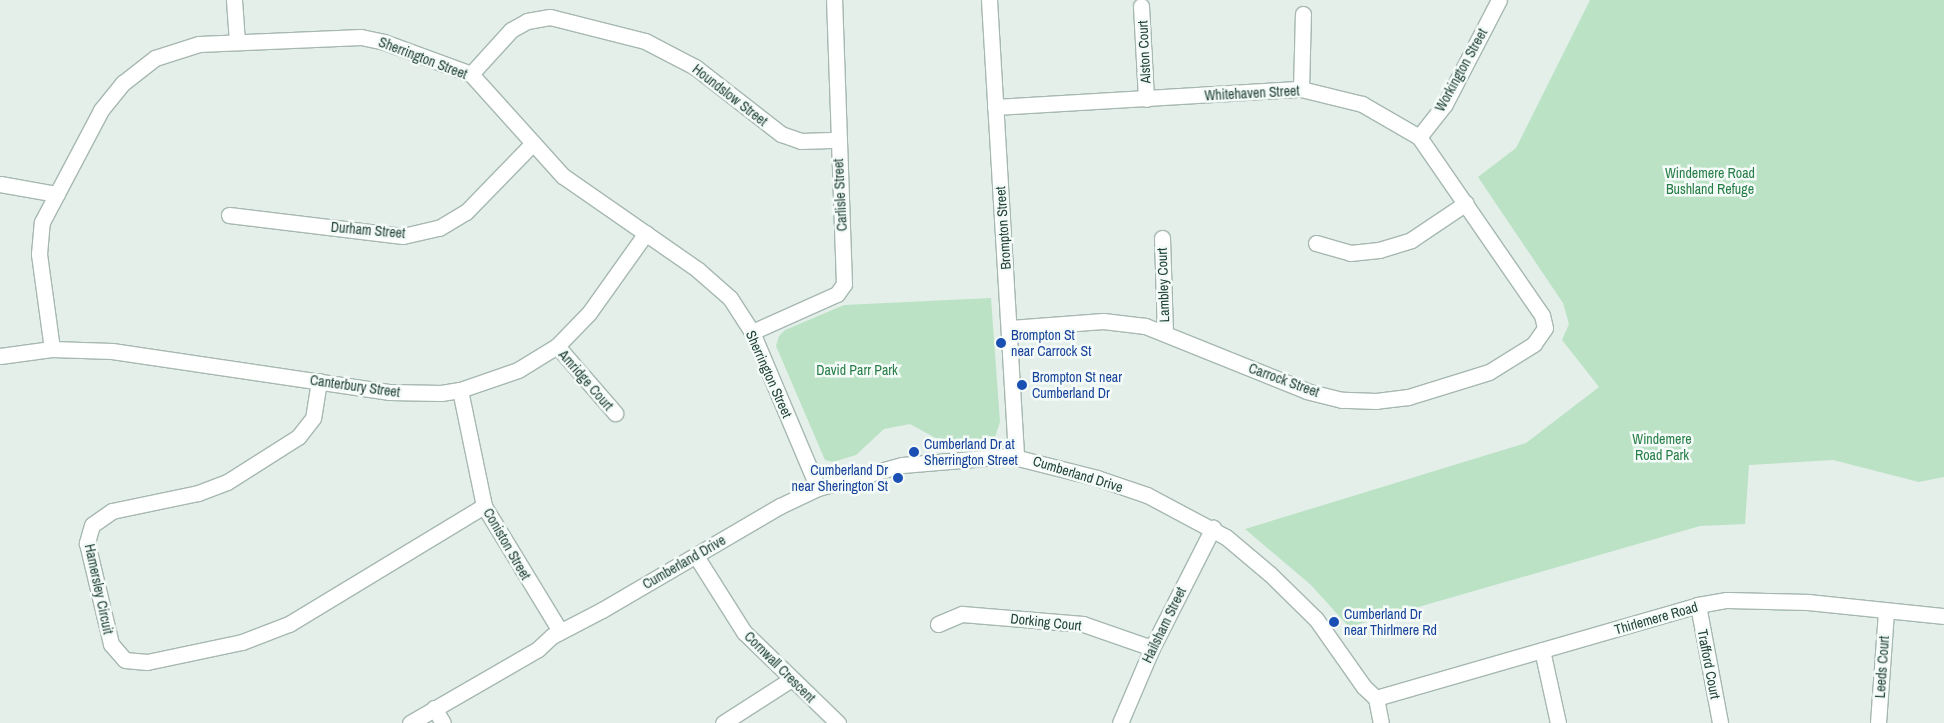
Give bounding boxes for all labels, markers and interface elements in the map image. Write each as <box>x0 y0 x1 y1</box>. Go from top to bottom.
street label: Alston Court <box>1134 20 1154 84</box>
street label: Workington Street <box>1431 26 1491 114</box>
street label: Sherrington Street <box>376 33 470 83</box>
street label: Houndslow Street <box>689 60 771 130</box>
street label: Whitehaven Street <box>1204 82 1300 104</box>
street label: Carlisle Street <box>830 158 850 232</box>
park label: Windemere Road Bushland Refuge <box>1665 165 1755 198</box>
street label: Brompton Street <box>992 186 1014 270</box>
street label: Durham Street <box>330 218 406 242</box>
street label: Lambley Court <box>1153 247 1173 323</box>
place label: Brompton St near Carrock St <box>1011 327 1091 360</box>
street label: Sherrington Street <box>742 328 796 420</box>
marker: Brompton St near Carrock St <box>995 337 1007 349</box>
street label: Amridge Court <box>555 346 617 414</box>
street label: Carrock Street <box>1246 359 1322 401</box>
park label: David Parr Park <box>816 362 898 378</box>
place label: Brompton St near Cumberland Dr <box>1032 369 1122 402</box>
street label: Canterbury Street <box>309 371 401 401</box>
marker: Brompton St near Cumberland Dr <box>1016 379 1028 391</box>
park label: Windemere Road Park <box>1632 431 1692 464</box>
place label: Cumberland Dr at Sherrington Street <box>924 436 1018 468</box>
marker: Cumberland Dr at Sherrington Street <box>908 446 920 458</box>
street label: Cumberland Drive <box>1031 452 1125 496</box>
place label: Cumberland Dr near Sherington St <box>792 462 888 494</box>
marker: Cumberland Dr near Sherington St <box>892 472 904 484</box>
street label: Coniston Street <box>480 505 534 583</box>
street label: Cumberland Drive <box>639 531 729 593</box>
street label: Hamersley Circuit <box>81 542 117 636</box>
street label: Hailsham Street <box>1138 584 1190 666</box>
street label: Thirlemere Road <box>1612 598 1700 638</box>
place label: Cumberland Dr near Thirlmere Rd <box>1344 606 1437 638</box>
street label: Dorking Court <box>1010 610 1082 634</box>
marker: Cumberland Dr near Thirlmere Rd <box>1328 616 1340 628</box>
street label: Cornwall Crescent <box>741 628 819 706</box>
street label: Trafford Court <box>1694 628 1724 700</box>
street label: Leeds Court <box>1871 635 1893 699</box>

